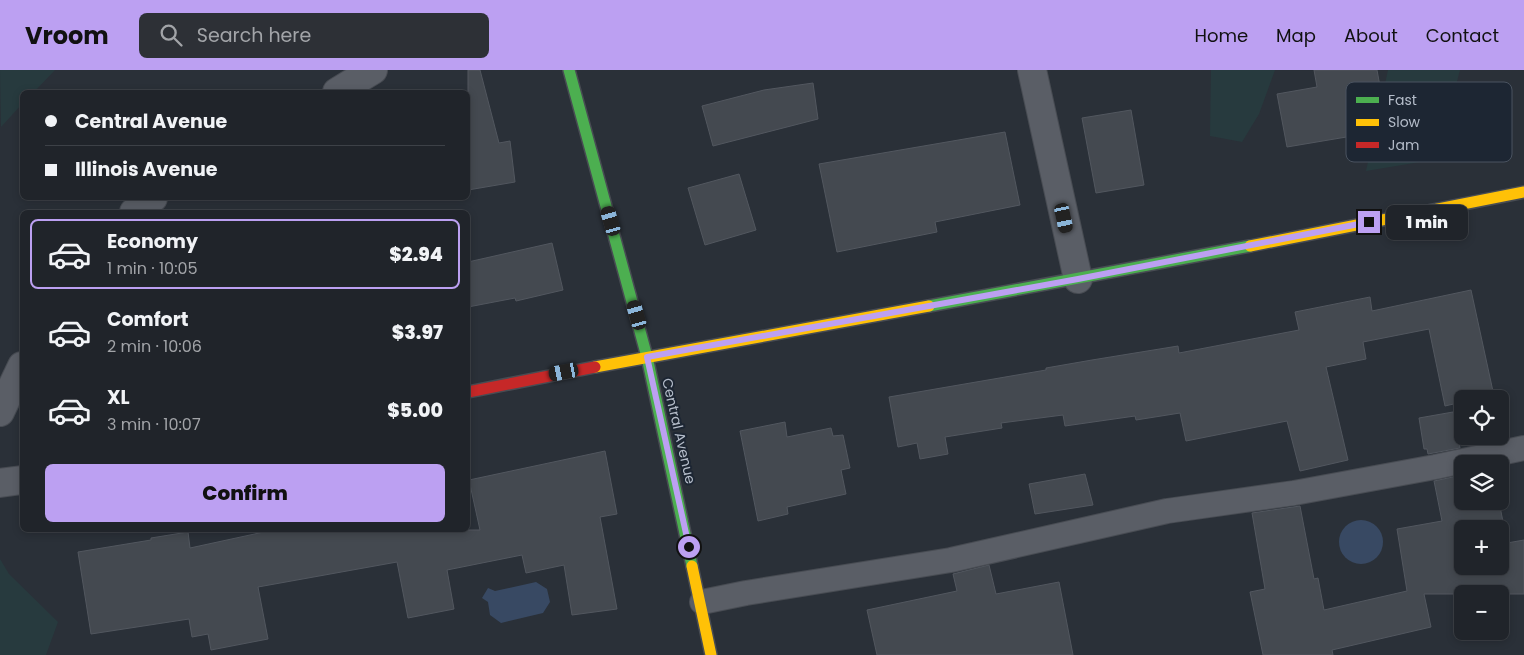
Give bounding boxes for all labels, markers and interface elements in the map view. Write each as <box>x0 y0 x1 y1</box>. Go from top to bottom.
search box <box>139 13 489 58</box>
text: Vroom <box>25 19 109 52</box>
icon: search <box>157 21 185 49</box>
text: Search here <box>197 22 311 49</box>
text: Home <box>1194 23 1248 48</box>
text: Map <box>1276 23 1316 48</box>
text: About <box>1344 23 1398 48</box>
text: Contact <box>1426 23 1499 48</box>
legend <box>1346 82 1512 162</box>
text: Fast <box>1388 90 1417 110</box>
text: Central Avenue <box>75 108 227 135</box>
text: Slow <box>1388 112 1421 132</box>
text: Jam <box>1388 135 1419 155</box>
text: Illinois Avenue <box>75 156 217 183</box>
car <box>1053 202 1074 234</box>
callout: 1 min <box>1386 204 1469 240</box>
car <box>599 205 622 237</box>
route end <box>1358 211 1380 233</box>
text: 1 min <box>1406 211 1448 234</box>
text: Economy <box>107 228 198 255</box>
icon: car <box>47 232 92 277</box>
text: $2.94 <box>389 241 443 268</box>
text: 1 min · 10:05 <box>107 257 198 280</box>
car <box>625 299 648 331</box>
text: Comfort <box>107 306 189 333</box>
icon: car <box>47 310 92 355</box>
text: $3.97 <box>392 319 443 346</box>
text: 2 min · 10:06 <box>107 335 202 358</box>
car <box>547 362 580 382</box>
street label: Central Avenue <box>657 376 701 486</box>
text: XL <box>107 384 130 411</box>
icon: car <box>47 388 92 433</box>
map controls <box>1454 390 1509 640</box>
button: locate <box>1454 390 1509 445</box>
text: $5.00 <box>387 397 443 424</box>
text: 3 min · 10:07 <box>107 413 201 436</box>
button: layers <box>1454 455 1509 510</box>
button: Confirm <box>45 464 445 522</box>
button: + <box>1454 520 1509 575</box>
route start <box>678 536 700 558</box>
button: − <box>1454 585 1509 640</box>

